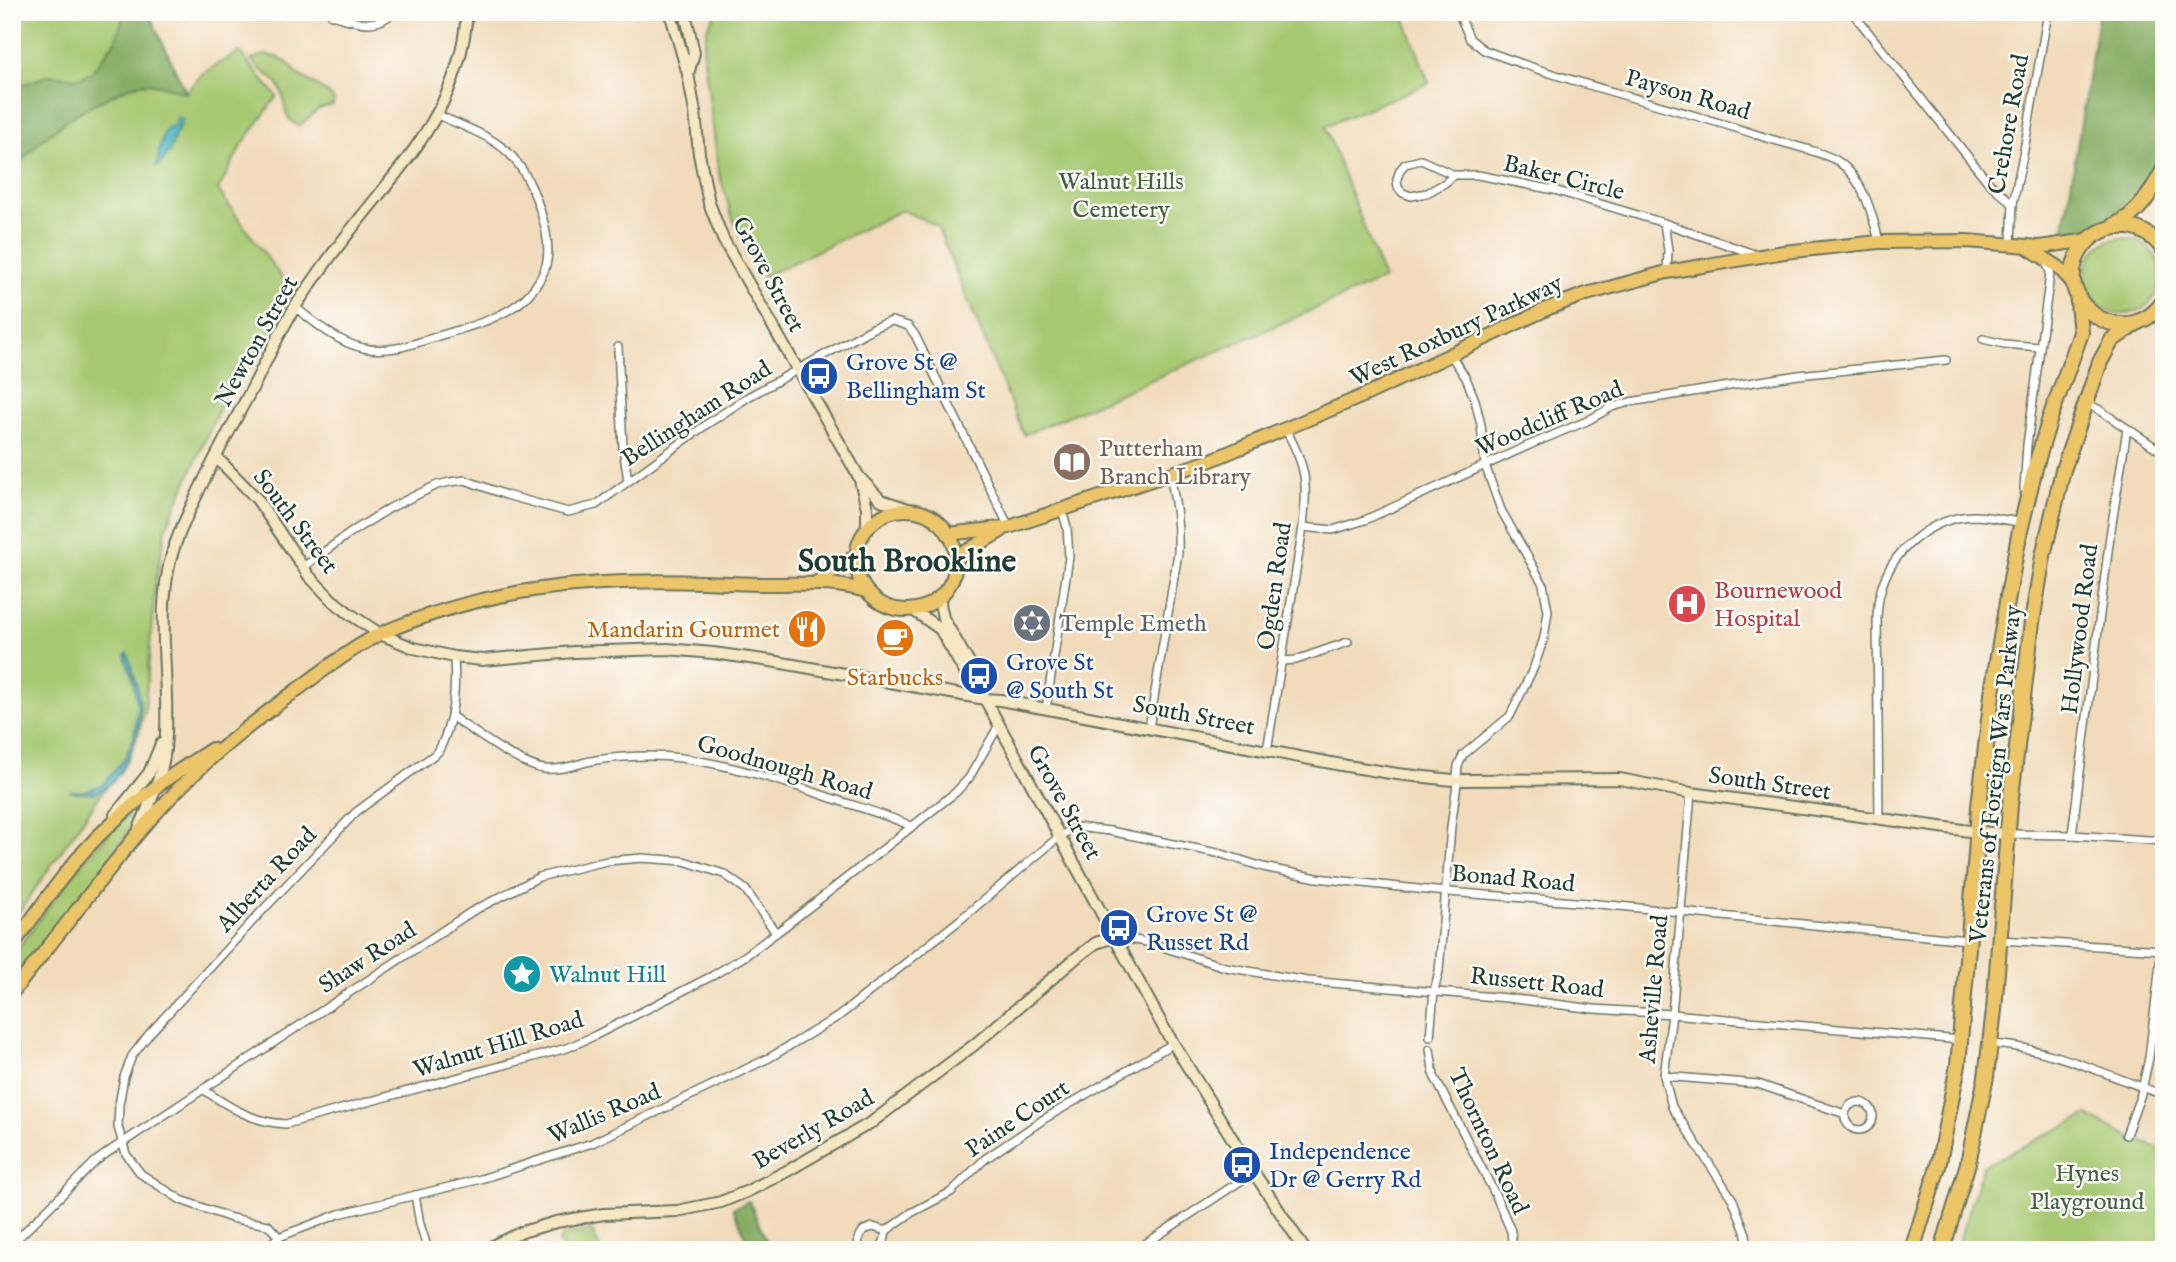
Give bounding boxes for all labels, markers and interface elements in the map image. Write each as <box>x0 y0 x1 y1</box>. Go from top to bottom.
street label: Crehore Road <box>1982 52 2037 197</box>
street label: Payson Road <box>1621 63 1754 128</box>
street label: Baker Circle <box>1500 148 1628 209</box>
park label: Walnut Hills Cemetery <box>1058 167 1184 226</box>
street label: Grove Street <box>724 211 811 338</box>
street label: West Roxbury Parkway <box>1345 268 1568 394</box>
street label: Newton Street <box>208 271 306 413</box>
place label: Grove St @ Bellingham St <box>846 348 986 407</box>
street label: Bellingham Road <box>616 354 778 474</box>
bus stop icon: Grove St @ Bellingham St <box>798 355 840 397</box>
street label: Woodcliff Road <box>1471 374 1628 464</box>
place label: Putterham Branch Library <box>1099 434 1251 493</box>
library icon: Putterham Branch Library <box>1051 441 1093 483</box>
street label: South Street <box>245 463 344 581</box>
street label: Ogden Road <box>1251 520 1300 652</box>
district label: South Brookline <box>798 542 1017 583</box>
street label: Hollywood Road <box>2055 542 2106 716</box>
place label: Bournewood Hospital <box>1714 576 1842 635</box>
hospital icon: Bournewood Hospital <box>1666 583 1708 625</box>
synagogue icon: Temple Emeth <box>1011 602 1053 644</box>
street label: Veterans of Foreign Wars Parkway <box>1963 603 2030 946</box>
restaurant icon: Mandarin Gourmet <box>786 608 828 650</box>
place label: Temple Emeth <box>1059 609 1207 640</box>
place label: Mandarin Gourmet <box>587 615 780 646</box>
cafe icon: Starbucks <box>874 617 916 659</box>
place label: Grove St @ South St <box>1006 648 1114 707</box>
bus stop icon: Grove St @ South St <box>958 655 1000 697</box>
place label: Starbucks <box>847 663 943 694</box>
street label: South Street <box>1130 689 1257 743</box>
street label: Goodnough Road <box>693 729 876 808</box>
street label: Grove Street <box>1019 740 1108 866</box>
street label: South Street <box>1707 761 1833 808</box>
street label: Alberta Road <box>210 820 324 940</box>
street label: Bonad Road <box>1450 859 1576 900</box>
place label: Grove St @ Russet Rd <box>1146 900 1257 959</box>
bus stop icon: Grove St @ Russet Rd <box>1098 907 1140 949</box>
street label: Asheville Road <box>1632 913 1676 1066</box>
street label: Shaw Road <box>313 915 423 1001</box>
place icon: Walnut Hill <box>501 953 543 995</box>
place label: Walnut Hill <box>549 960 666 991</box>
street label: Russett Road <box>1468 961 1606 1006</box>
street label: Walnut Hill Road <box>409 1005 588 1086</box>
street label: Thornton Road <box>1440 1064 1535 1220</box>
street label: Paine Court <box>960 1073 1076 1165</box>
street label: Wallis Road <box>544 1077 666 1152</box>
street label: Beverly Road <box>748 1083 880 1177</box>
place label: Independence Dr @ Gerry Rd <box>1269 1137 1421 1196</box>
bus stop icon: Independence Dr @ Gerry Rd <box>1221 1144 1263 1186</box>
park label: Hynes Playground <box>2030 1159 2145 1218</box>

